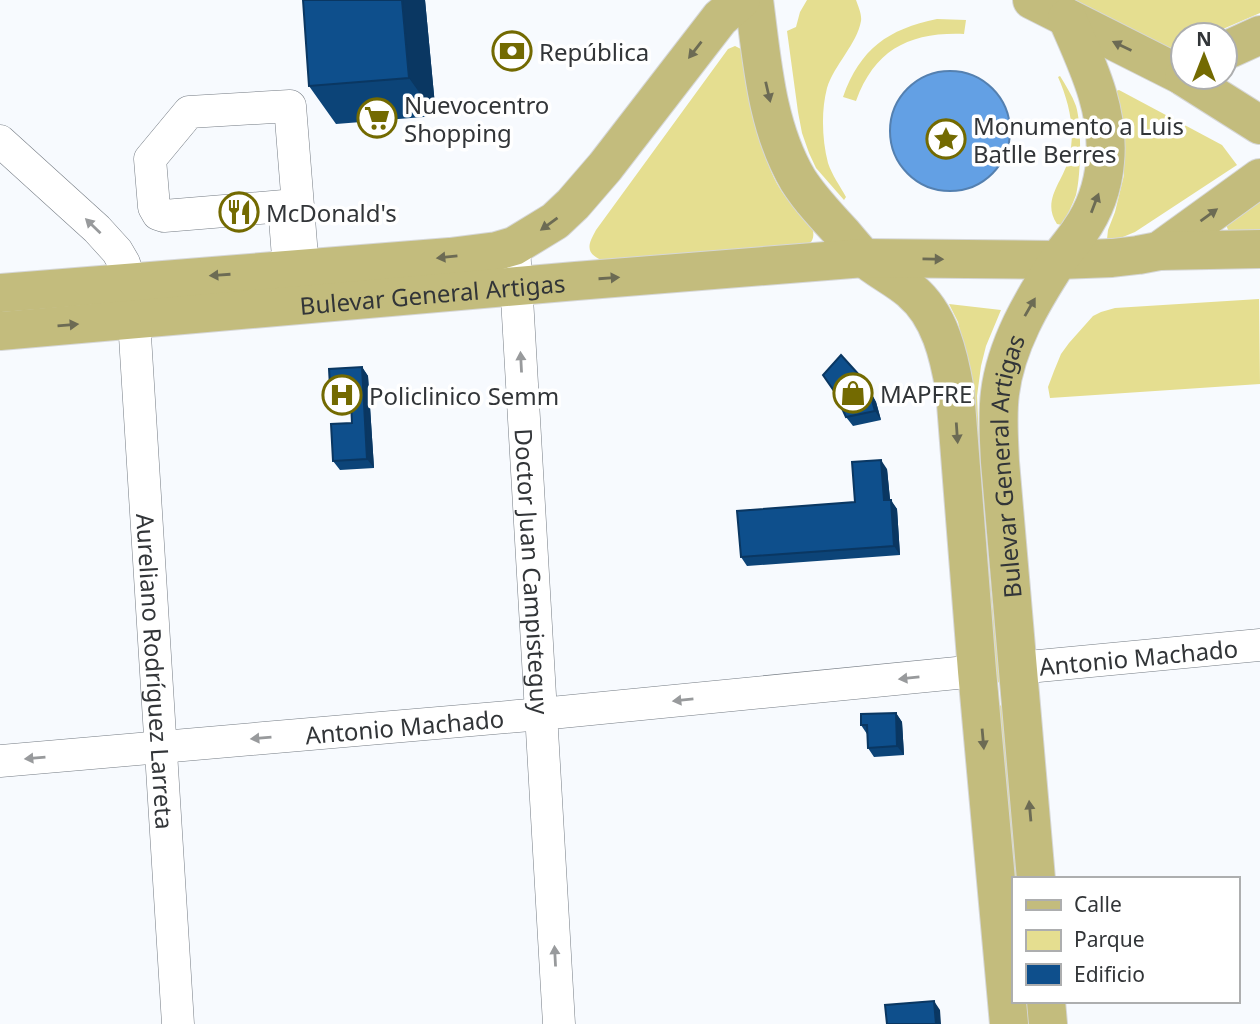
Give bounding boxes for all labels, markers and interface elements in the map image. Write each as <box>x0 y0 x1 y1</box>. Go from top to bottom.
north arrow <box>1169 21 1239 91</box>
text: N <box>1196 26 1212 52</box>
bank icon: República <box>491 30 533 72</box>
place label: República <box>539 35 649 68</box>
one-way arrow <box>1112 40 1132 51</box>
one-way arrow <box>688 41 702 59</box>
one-way arrow <box>762 81 773 103</box>
place label: Nuevocentro Shopping <box>404 88 549 149</box>
supermarket icon: Nuevocentro Shopping <box>356 97 398 139</box>
place label: Monumento a Luis Batlle Berres <box>973 109 1184 170</box>
place icon: Monumento a Luis Batlle Berres <box>925 118 967 160</box>
restaurant icon: McDonald's <box>218 191 260 233</box>
one-way arrow <box>1089 192 1100 213</box>
place label: McDonald's <box>266 196 397 229</box>
one-way arrow <box>1200 208 1218 222</box>
one-way arrow <box>540 217 558 231</box>
one-way arrow <box>85 218 102 234</box>
one-way arrow <box>436 252 458 263</box>
one-way arrow <box>922 253 944 264</box>
street label: Bulevar General Artigas <box>298 266 566 321</box>
one-way arrow <box>209 270 231 281</box>
one-way arrow <box>599 272 621 283</box>
one-way arrow <box>1024 297 1037 316</box>
one-way arrow <box>57 319 79 330</box>
street label: Bulevar General Artigas <box>982 329 1032 600</box>
one-way arrow <box>516 351 527 373</box>
shop icon: MAPFRE <box>832 372 874 414</box>
hospital icon: Policlinico Semm <box>321 374 363 416</box>
place label: MAPFRE <box>880 377 972 410</box>
place label: Policlinico Semm <box>369 379 559 412</box>
one-way arrow <box>952 422 963 444</box>
street label: Doctor Juan Campisteguy <box>508 427 558 716</box>
street label: Aureliano Rodríguez Larreta <box>130 512 182 830</box>
street label: Antonio Machado <box>1038 631 1239 682</box>
one-way arrow <box>898 672 920 683</box>
one-way arrow <box>672 695 694 706</box>
street label: Antonio Machado <box>304 701 505 751</box>
one-way arrow <box>978 728 989 750</box>
one-way arrow <box>250 733 272 744</box>
one-way arrow <box>23 753 45 764</box>
one-way arrow <box>1024 800 1035 822</box>
legend <box>1012 877 1239 1003</box>
text: Calle <box>1074 890 1122 918</box>
text: Parque <box>1074 925 1144 953</box>
one-way arrow <box>549 945 560 967</box>
text: Edificio <box>1074 960 1145 988</box>

